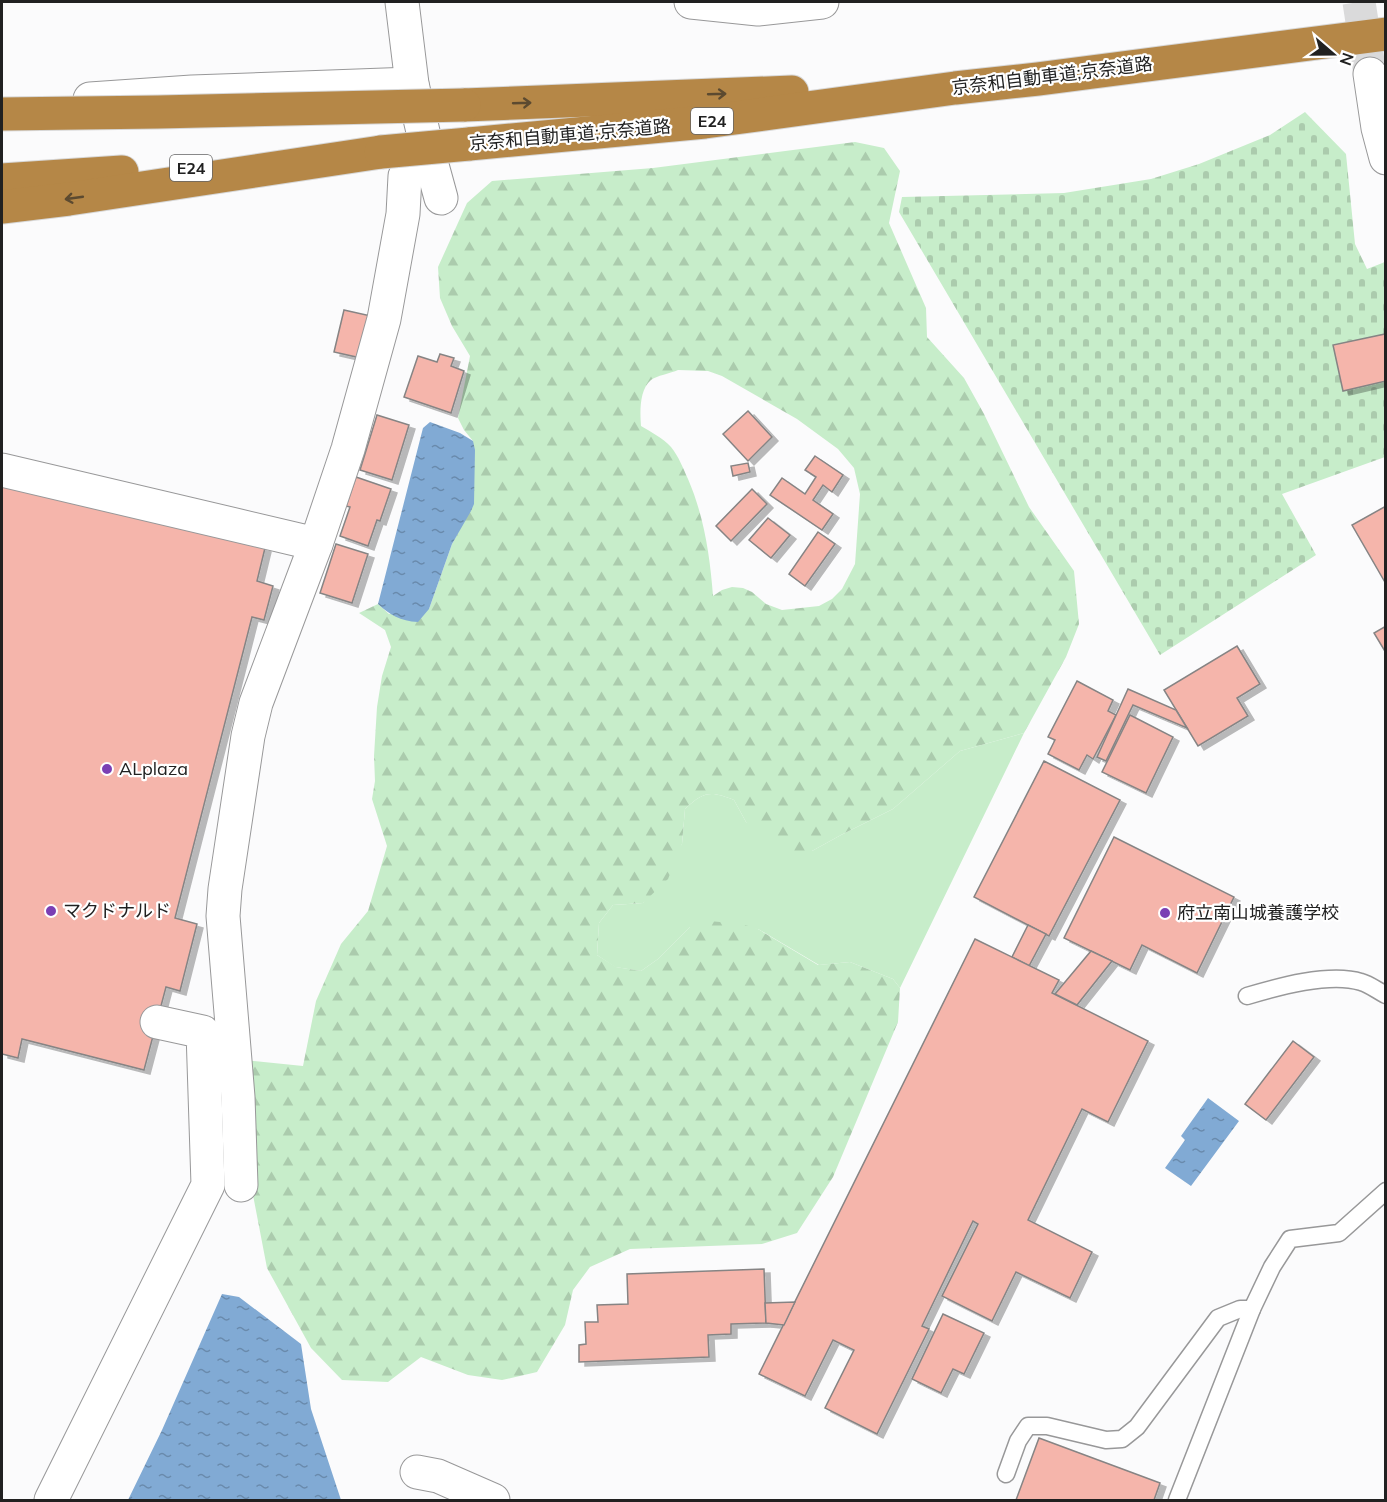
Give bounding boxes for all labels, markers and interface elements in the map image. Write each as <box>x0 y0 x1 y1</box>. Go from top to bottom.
north arrow <box>1303 24 1363 84</box>
text: N <box>1336 50 1359 68</box>
street label: 京奈和自動車道;京奈道路 <box>950 52 1154 99</box>
one-way arrow <box>707 88 727 100</box>
one-way arrow <box>512 97 532 109</box>
road number: E24 <box>691 108 733 134</box>
street label: 京奈和自動車道;京奈道路 <box>468 114 672 155</box>
road number: E24 <box>170 155 212 181</box>
one-way arrow <box>64 193 84 204</box>
place label: ALplaza <box>119 757 188 780</box>
marker: ALplaza <box>100 762 114 776</box>
place label: マクドナルド <box>63 899 171 922</box>
place label: 府立南山城養護学校 <box>1177 901 1339 924</box>
marker: マクドナルド <box>44 904 58 918</box>
marker: 府立南山城養護学校 <box>1158 906 1172 920</box>

